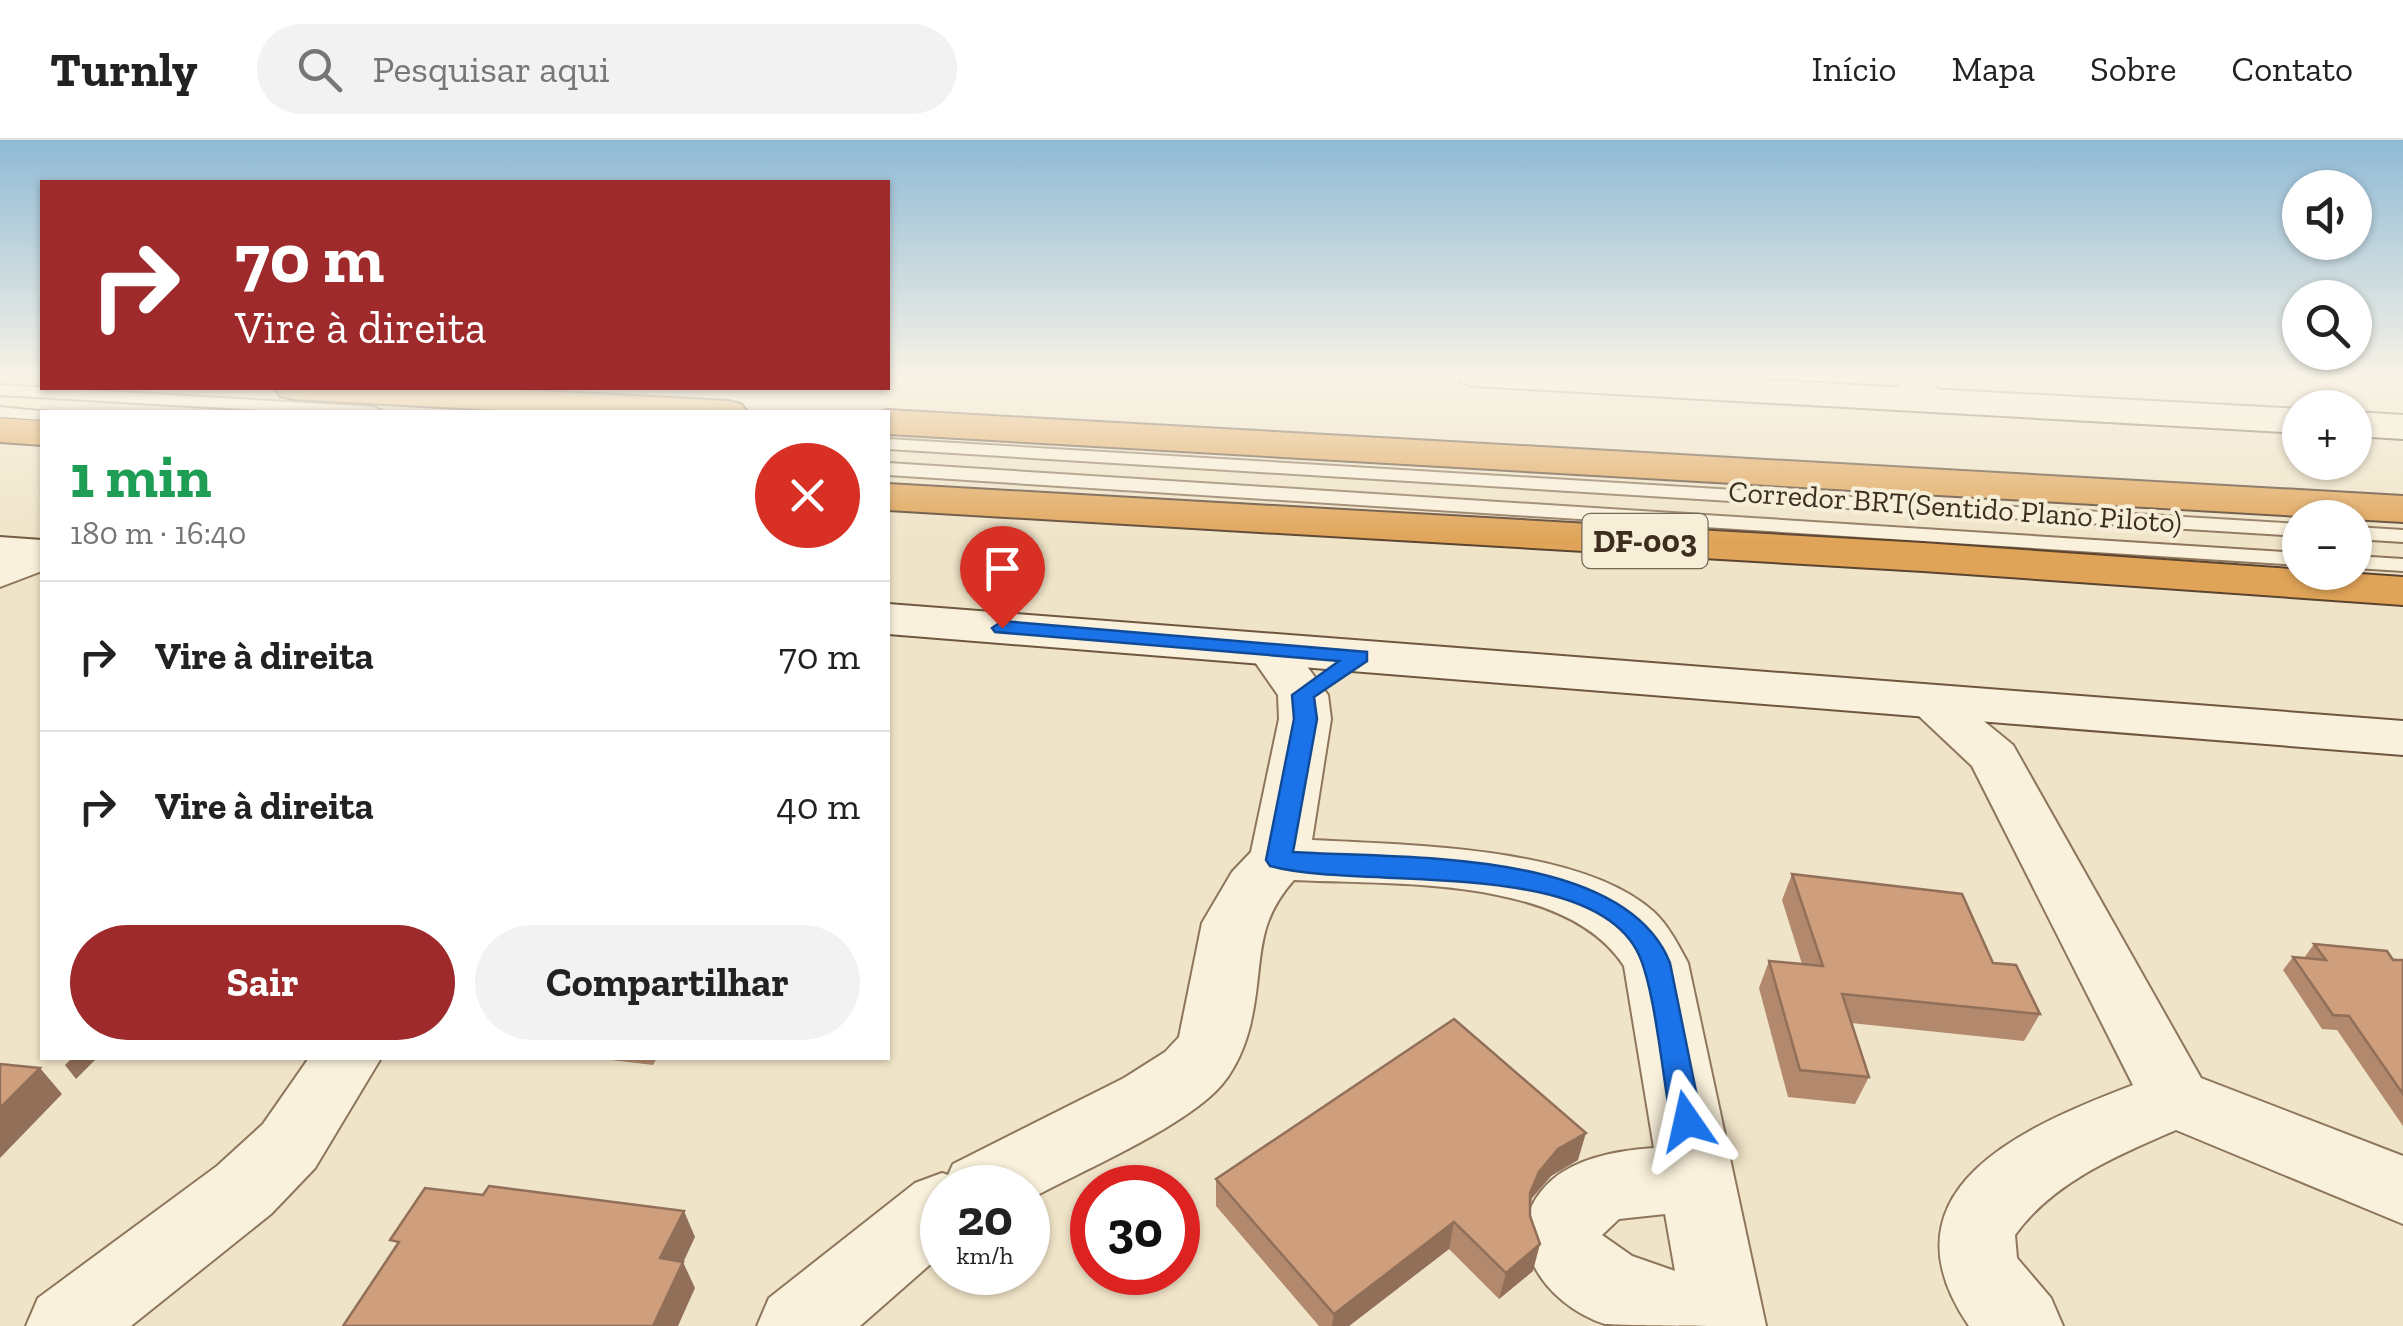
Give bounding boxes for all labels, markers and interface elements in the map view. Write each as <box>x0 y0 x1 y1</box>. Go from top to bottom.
search box <box>257 24 957 114</box>
text: Turnly <box>50 41 197 98</box>
icon: search <box>292 42 347 97</box>
text: Pesquisar aqui <box>372 46 610 92</box>
text: Início <box>1811 48 1897 90</box>
text: Mapa <box>1952 48 2035 90</box>
text: Sobre <box>2090 48 2177 90</box>
text: Contato <box>2232 48 2353 90</box>
map controls <box>2282 170 2372 590</box>
button: sound <box>2282 170 2372 260</box>
text: 70 m <box>235 216 384 300</box>
icon: right <box>70 220 200 350</box>
button: search <box>2282 280 2372 370</box>
text: Vire à direita <box>235 301 486 355</box>
button: + <box>2282 390 2372 480</box>
text: 1 min <box>70 440 212 512</box>
button: close <box>755 443 860 548</box>
street label: Corredor BRT(Sentido Plano Piloto) <box>1727 473 2183 541</box>
button: − <box>2282 500 2372 590</box>
text: 180 m · 16:40 <box>70 514 247 552</box>
road number: DF-003 <box>1582 514 1708 568</box>
pin <box>960 526 1045 629</box>
icon: arrive <box>975 541 1030 596</box>
icon: right <box>70 629 125 684</box>
text: Vire à direita <box>155 633 374 679</box>
text: 70 m <box>779 633 860 679</box>
icon: right <box>70 779 125 834</box>
text: Vire à direita <box>155 783 374 829</box>
text: 40 m <box>776 783 860 829</box>
button: Sair <box>70 925 455 1040</box>
button: Compartilhar <box>475 925 860 1040</box>
position arrow <box>1635 1069 1739 1173</box>
speed limit sign: 30 <box>1070 1165 1200 1295</box>
text: 20 <box>957 1188 1013 1248</box>
text: km/h <box>956 1240 1014 1270</box>

